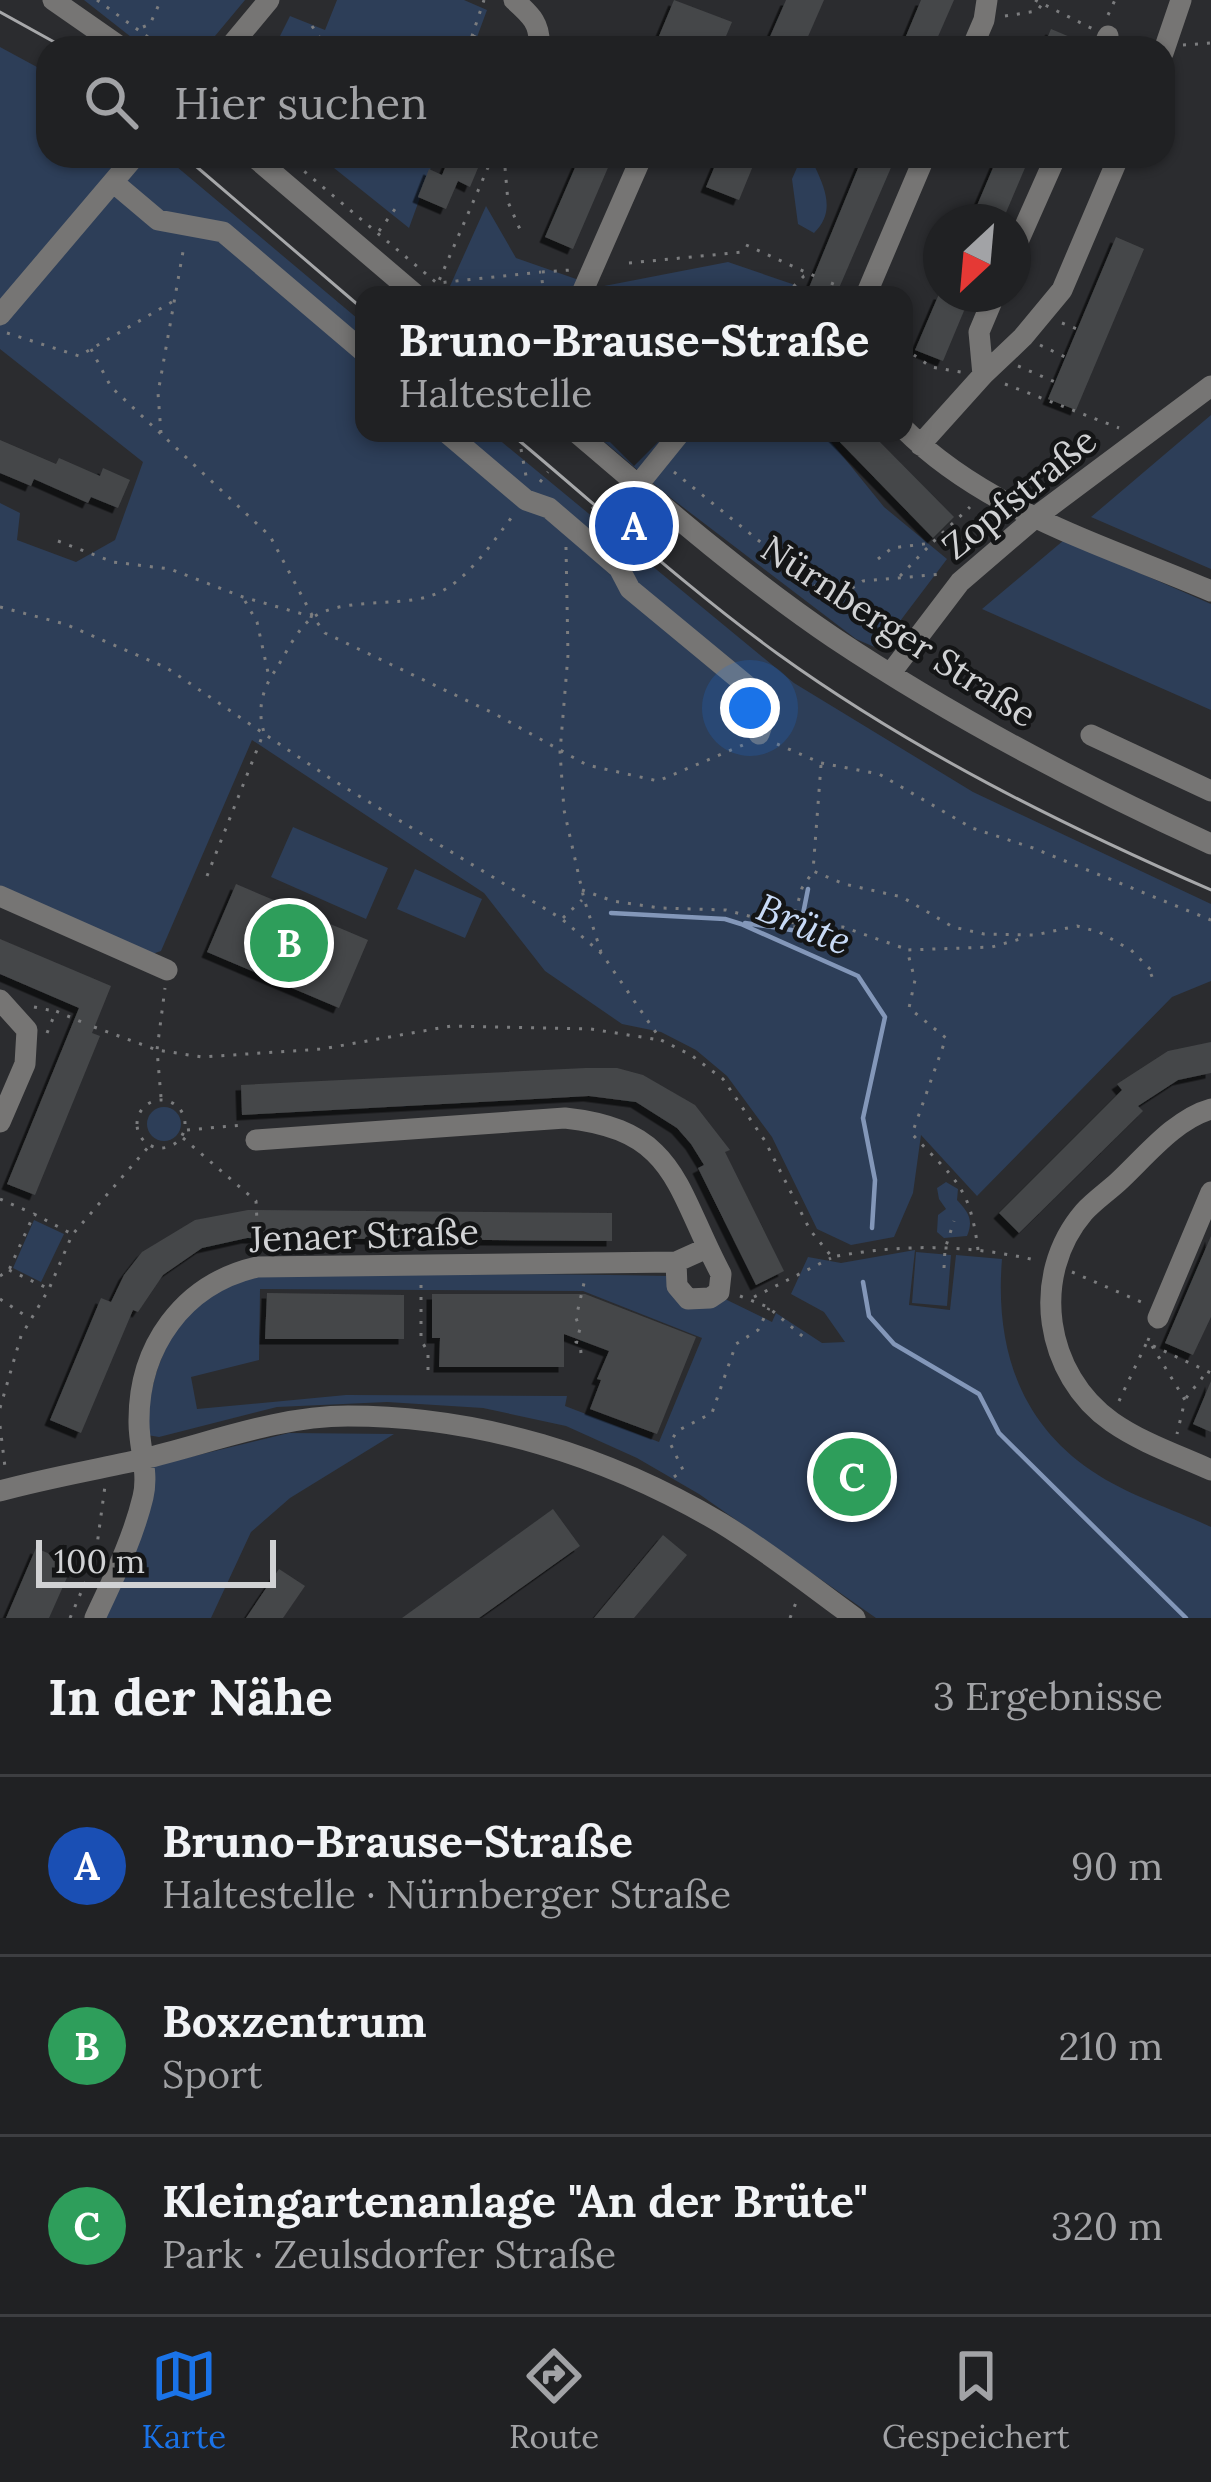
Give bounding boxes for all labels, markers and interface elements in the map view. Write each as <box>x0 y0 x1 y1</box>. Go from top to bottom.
search box <box>36 36 1175 168</box>
icon: search <box>78 69 144 135</box>
text: Hier suchen <box>174 74 427 131</box>
north arrow <box>923 204 1031 312</box>
popup <box>355 286 913 442</box>
text: Bruno-Brause-Straße <box>399 311 869 368</box>
text: Haltestelle <box>399 368 592 418</box>
street label: Zopfstraße <box>933 417 1105 569</box>
pin: A <box>595 481 673 571</box>
street label: Nürnberger Straße <box>753 525 1045 737</box>
your location <box>720 678 780 738</box>
water label: Brüte <box>749 882 859 966</box>
pin: B <box>250 898 328 988</box>
street label: Jenaer Straße <box>247 1208 480 1262</box>
pin: C <box>813 1432 891 1522</box>
scale bar <box>36 1534 276 1587</box>
text: 100 m <box>54 1540 145 1582</box>
text: In der Nähe <box>48 1664 333 1729</box>
text: 3 Ergebnisse <box>933 1671 1163 1721</box>
text: Bruno-Brause-Straße <box>162 1812 633 1869</box>
text: A <box>74 1841 100 1891</box>
text: 90 m <box>1071 1841 1163 1891</box>
text: Haltestelle · Nürnberger Straße <box>162 1869 731 1919</box>
text: Boxzentrum <box>162 1992 427 2049</box>
text: B <box>74 2021 100 2071</box>
text: 210 m <box>1059 2021 1163 2071</box>
text: Sport <box>162 2049 262 2099</box>
text: Kleingartenanlage "An der Brüte" <box>162 2172 868 2229</box>
text: C <box>74 2201 100 2251</box>
text: 320 m <box>1051 2201 1163 2251</box>
text: Park · Zeulsdorfer Straße <box>162 2229 616 2279</box>
tab: Karte <box>141 2343 226 2457</box>
tab: Route <box>509 2343 599 2457</box>
tab: Gespeichert <box>882 2343 1070 2457</box>

